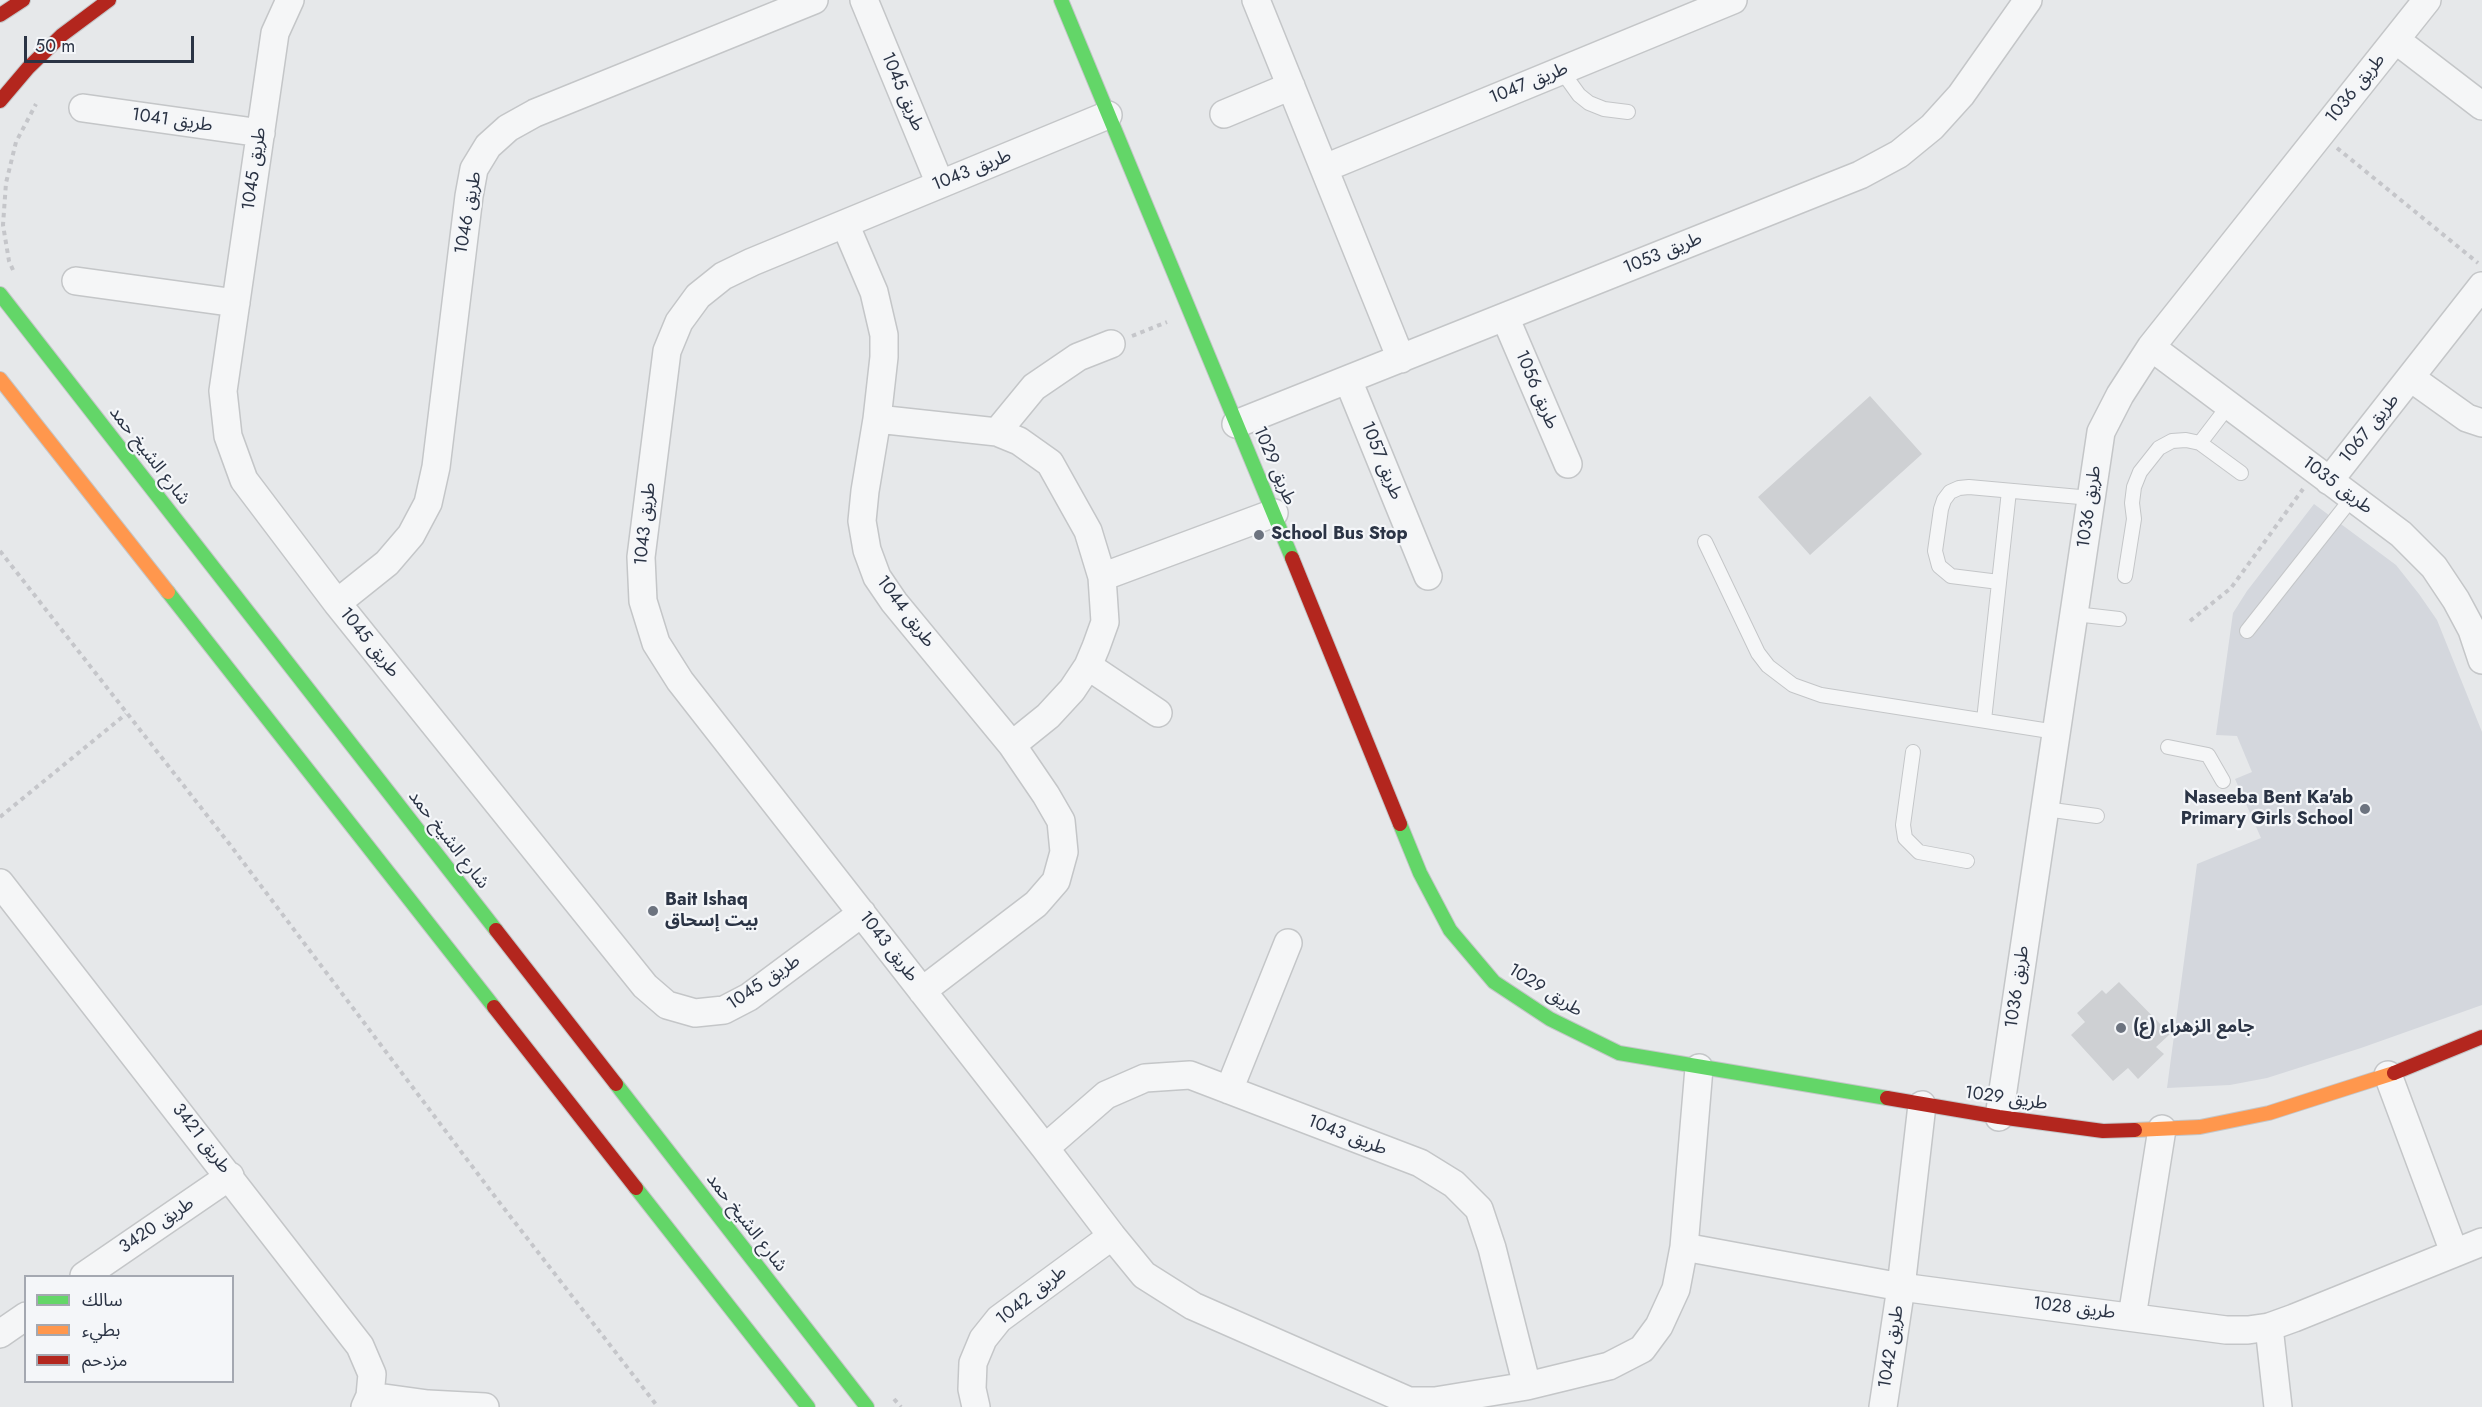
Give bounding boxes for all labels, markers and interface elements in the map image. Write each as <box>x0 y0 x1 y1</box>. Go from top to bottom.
scale bar <box>27 24 196 62</box>
text: 50 m <box>35 33 75 59</box>
street label: طريق 1045 <box>876 49 928 135</box>
street label: طريق 1036 <box>2321 50 2391 128</box>
street label: طريق 1047 <box>1487 58 1571 110</box>
street label: طريق 1041 <box>130 105 214 137</box>
street label: طريق 1045 <box>238 126 272 212</box>
street label: طريق 1043 <box>929 145 1015 197</box>
street label: طريق 1046 <box>451 170 487 256</box>
street label: طريق 1053 <box>1620 228 1706 280</box>
street label: طريق 1056 <box>1510 347 1562 433</box>
street label: طريق 1067 <box>2336 390 2404 468</box>
street label: شارع الشيخ حمد <box>104 402 194 510</box>
street label: طريق 1057 <box>1356 419 1406 503</box>
street label: طريق 1029 <box>1248 423 1300 509</box>
street label: طريق 1035 <box>2297 452 2377 520</box>
street label: طريق 1036 <box>2074 464 2106 550</box>
street label: طريق 1043 <box>631 481 661 567</box>
place label: School Bus Stop <box>1271 524 1407 546</box>
marker: School Bus Stop <box>1252 528 1266 542</box>
street label: طريق 1044 <box>871 572 939 652</box>
street label: طريق 1045 <box>334 604 404 682</box>
street label: شارع الشيخ حمد <box>403 786 493 894</box>
place label: Naseeba Bent Ka'ab Primary Girls School <box>2181 788 2353 830</box>
marker: Naseeba Bent Ka'ab Primary Girls School <box>2358 802 2372 816</box>
place label: Bait Ishaq بيت إسحاق <box>665 890 758 932</box>
marker: Bait Ishaq بيت إسحاق <box>646 904 660 918</box>
street label: طريق 1043 <box>854 908 922 986</box>
street label: طريق 1036 <box>2002 944 2034 1030</box>
street label: طريق 1045 <box>723 951 805 1015</box>
street label: طريق 1029 <box>1504 960 1586 1022</box>
place label: جامع الزهراء (ع) <box>2133 1017 2254 1039</box>
marker: جامع الزهراء (ع) <box>2114 1021 2128 1035</box>
street label: طريق 1029 <box>1963 1082 2049 1116</box>
street label: طريق 3421 <box>167 1100 235 1178</box>
street label: طريق 1043 <box>1304 1111 1390 1161</box>
street label: شارع الشيخ حمد <box>701 1169 791 1277</box>
street label: طريق 3420 <box>116 1193 198 1259</box>
street label: طريق 1042 <box>992 1262 1072 1330</box>
legend <box>24 1275 234 1383</box>
text: سالك <box>82 1287 123 1313</box>
street label: طريق 1028 <box>2031 1293 2117 1325</box>
street label: طريق 1042 <box>1875 1304 1909 1390</box>
text: بطيء <box>82 1317 120 1343</box>
text: مزدحم <box>82 1347 127 1373</box>

